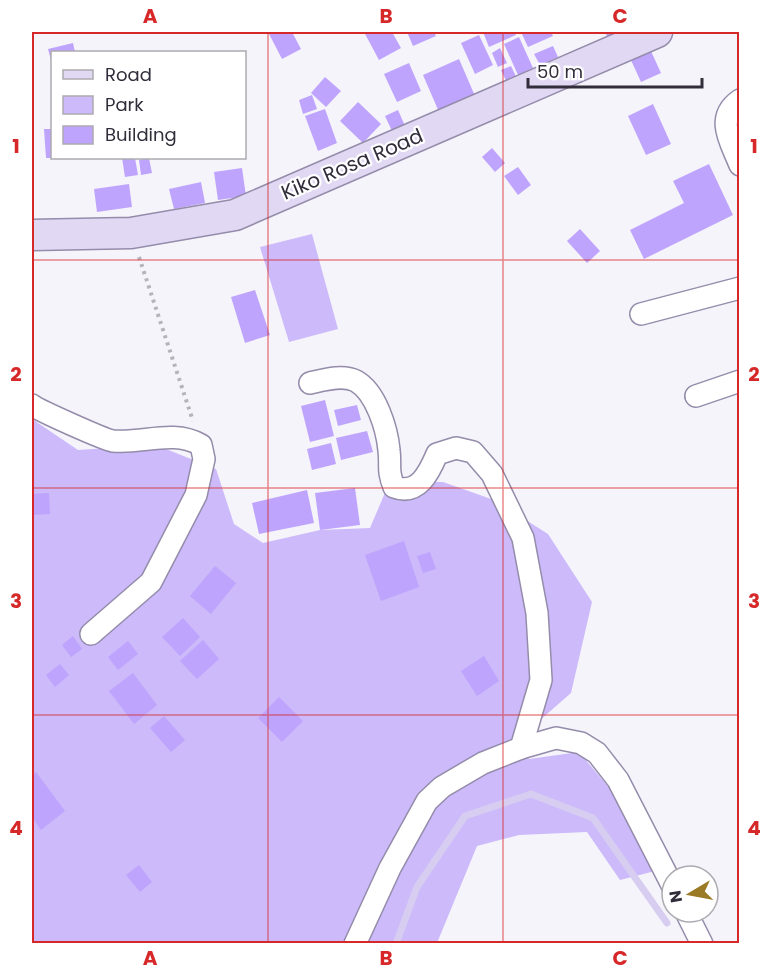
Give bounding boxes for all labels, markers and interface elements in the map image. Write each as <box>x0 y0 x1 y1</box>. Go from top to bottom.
text: A <box>143 2 158 30</box>
text: B <box>379 2 393 30</box>
text: C <box>612 2 628 30</box>
legend <box>51 51 246 159</box>
scale bar <box>528 51 702 89</box>
text: 50 m <box>537 59 583 84</box>
text: Road <box>105 62 152 87</box>
text: Park <box>105 92 144 117</box>
street label: Kiko Rosa Road <box>277 121 427 207</box>
text: Building <box>105 122 177 147</box>
text: 1 <box>12 132 20 160</box>
text: 1 <box>750 132 758 160</box>
text: 2 <box>10 360 22 388</box>
text: 2 <box>748 360 760 388</box>
text: 3 <box>10 587 22 615</box>
text: 3 <box>748 587 760 615</box>
text: 4 <box>9 814 23 842</box>
text: 4 <box>747 814 761 842</box>
north arrow <box>660 864 720 924</box>
text: N <box>663 889 688 904</box>
text: A <box>143 944 158 972</box>
text: B <box>379 944 393 972</box>
text: C <box>612 944 628 972</box>

